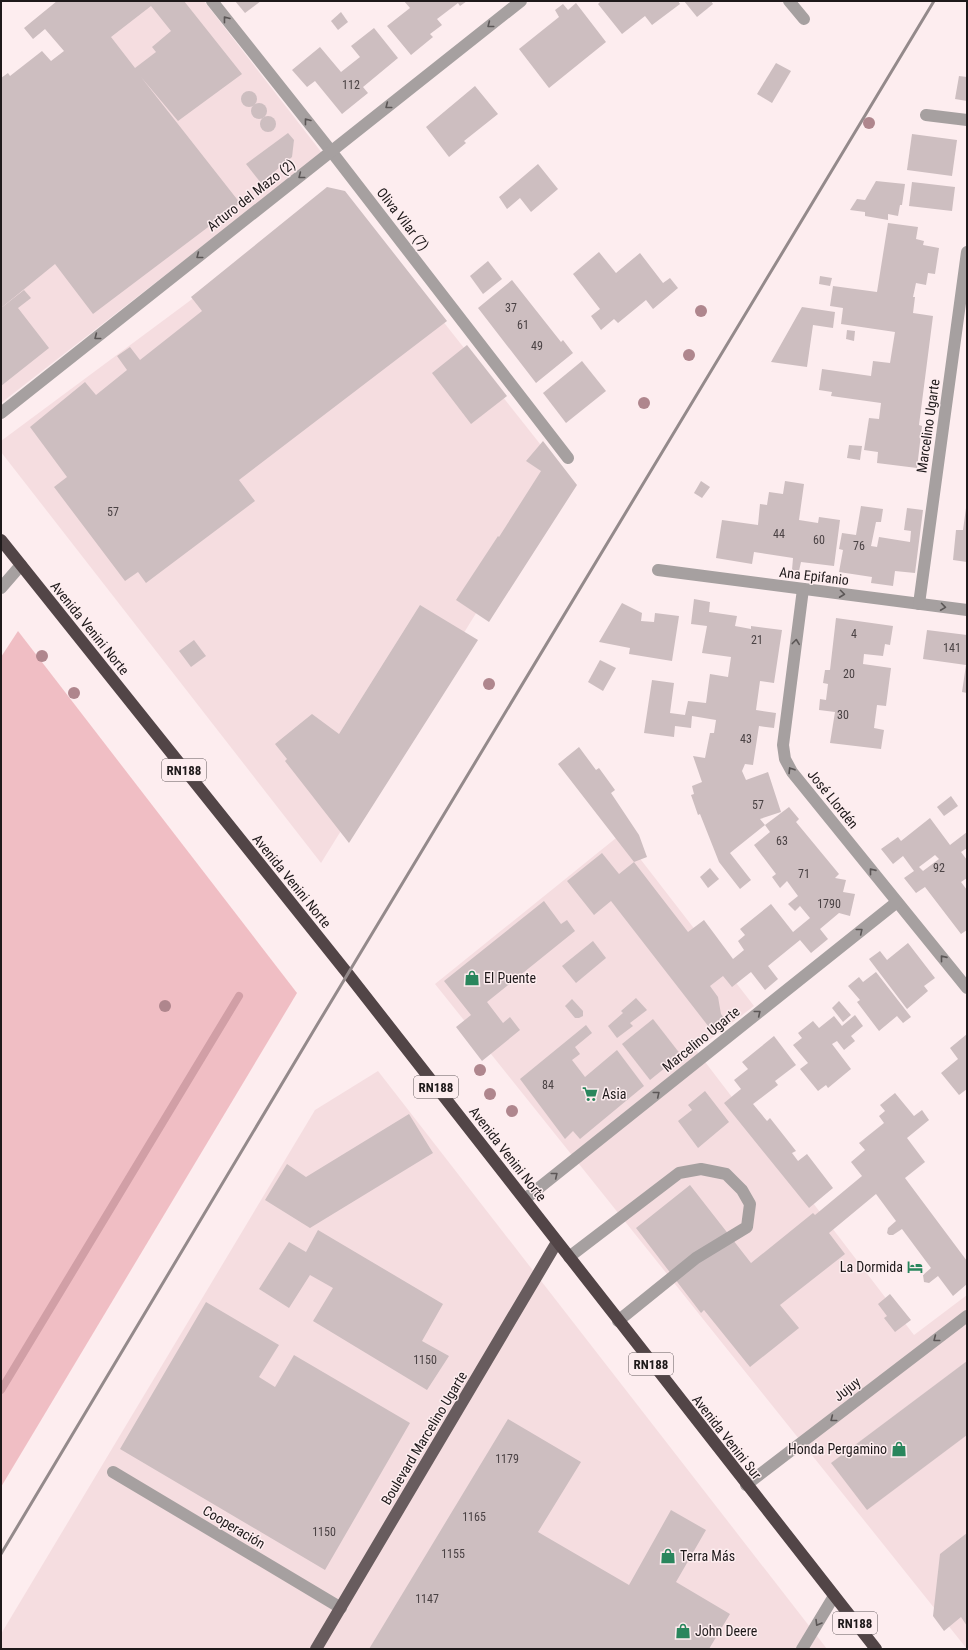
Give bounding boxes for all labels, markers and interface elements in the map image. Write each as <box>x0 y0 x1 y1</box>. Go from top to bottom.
one-way arrow <box>224 16 231 23</box>
one-way arrow <box>488 21 495 28</box>
house number: 112 <box>342 78 360 92</box>
one-way arrow <box>386 101 393 108</box>
one-way arrow <box>304 118 311 125</box>
street label: Arturo del Mazo (2) <box>204 156 299 235</box>
one-way arrow <box>298 171 305 178</box>
street label: Oliva Vilar (7) <box>373 185 432 254</box>
one-way arrow <box>196 252 203 259</box>
house number: 37 <box>505 301 517 315</box>
house number: 61 <box>517 318 529 332</box>
one-way arrow <box>94 333 101 340</box>
house number: 49 <box>531 339 543 353</box>
street label: Marcelino Ugarte <box>913 378 943 474</box>
house number: 57 <box>107 505 119 519</box>
house number: 44 <box>773 527 785 541</box>
house number: 60 <box>813 533 825 547</box>
house number: 76 <box>853 539 865 553</box>
street label: Ana Epifanio <box>778 564 850 588</box>
street label: Avenida Venini Norte <box>47 578 133 678</box>
one-way arrow <box>839 589 845 598</box>
one-way arrow <box>940 602 946 611</box>
house number: 4 <box>851 627 857 641</box>
house number: 21 <box>751 633 763 647</box>
one-way arrow <box>791 639 800 645</box>
house number: 141 <box>943 641 961 655</box>
house number: 20 <box>843 667 855 681</box>
house number: 30 <box>837 708 849 722</box>
house number: 43 <box>740 732 752 746</box>
road number: RN188 <box>162 759 206 781</box>
street label: José Llordén <box>804 766 862 832</box>
one-way arrow <box>789 767 796 774</box>
house number: 57 <box>752 798 764 812</box>
street label: Avenida Venini Norte <box>249 831 335 931</box>
house number: 63 <box>776 834 788 848</box>
house number: 92 <box>933 861 945 875</box>
house number: 71 <box>798 867 810 881</box>
one-way arrow <box>870 869 877 876</box>
house number: 1790 <box>817 897 841 911</box>
one-way arrow <box>855 929 862 936</box>
one-way arrow <box>940 956 947 963</box>
shop icon: El Puente <box>463 969 481 987</box>
place label: El Puente <box>484 970 536 986</box>
street label: Marcelino Ugarte <box>659 1003 743 1075</box>
one-way arrow <box>754 1010 761 1017</box>
road number: RN188 <box>414 1076 458 1098</box>
house number: 84 <box>542 1078 554 1092</box>
supermarket icon: Asia <box>581 1085 599 1103</box>
place label: Asia <box>602 1086 626 1102</box>
one-way arrow <box>652 1091 659 1098</box>
street label: Avenida Venini Norte <box>466 1104 550 1205</box>
one-way arrow <box>551 1173 558 1180</box>
hotel icon: La Dormida <box>906 1258 924 1276</box>
place label: La Dormida <box>840 1259 903 1275</box>
one-way arrow <box>934 1335 941 1342</box>
house number: 1150 <box>413 1353 437 1367</box>
road number: RN188 <box>629 1353 673 1375</box>
street label: Boulevard Marcelino Ugarte <box>378 1368 470 1508</box>
street label: Jujuy <box>831 1374 864 1404</box>
street label: Avenida Venini Sur <box>689 1392 765 1482</box>
one-way arrow <box>831 1414 838 1421</box>
shop icon: Honda Pergamino <box>890 1440 908 1458</box>
place label: Honda Pergamino <box>788 1441 887 1457</box>
house number: 1179 <box>495 1452 519 1466</box>
street label: Cooperación <box>200 1502 268 1552</box>
house number: 1165 <box>462 1510 486 1524</box>
house number: 1150 <box>312 1525 336 1539</box>
house number: 1155 <box>441 1547 465 1561</box>
shop icon: Terra Más <box>659 1547 677 1565</box>
place label: Terra Más <box>680 1548 735 1564</box>
house number: 1147 <box>415 1592 439 1606</box>
road number: RN188 <box>833 1612 877 1634</box>
one-way arrow <box>815 1619 822 1626</box>
shop icon: John Deere <box>674 1622 692 1640</box>
place label: John Deere <box>695 1623 758 1639</box>

